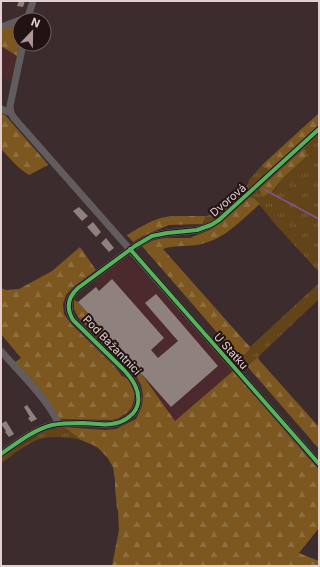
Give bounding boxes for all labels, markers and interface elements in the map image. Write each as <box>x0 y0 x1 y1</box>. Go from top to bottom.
north arrow <box>12 12 52 52</box>
text: N <box>29 15 42 31</box>
street label: Dvorová <box>207 181 249 219</box>
street label: Pod Bažantnicí <box>80 312 144 378</box>
street label: U Statku <box>211 330 251 372</box>

